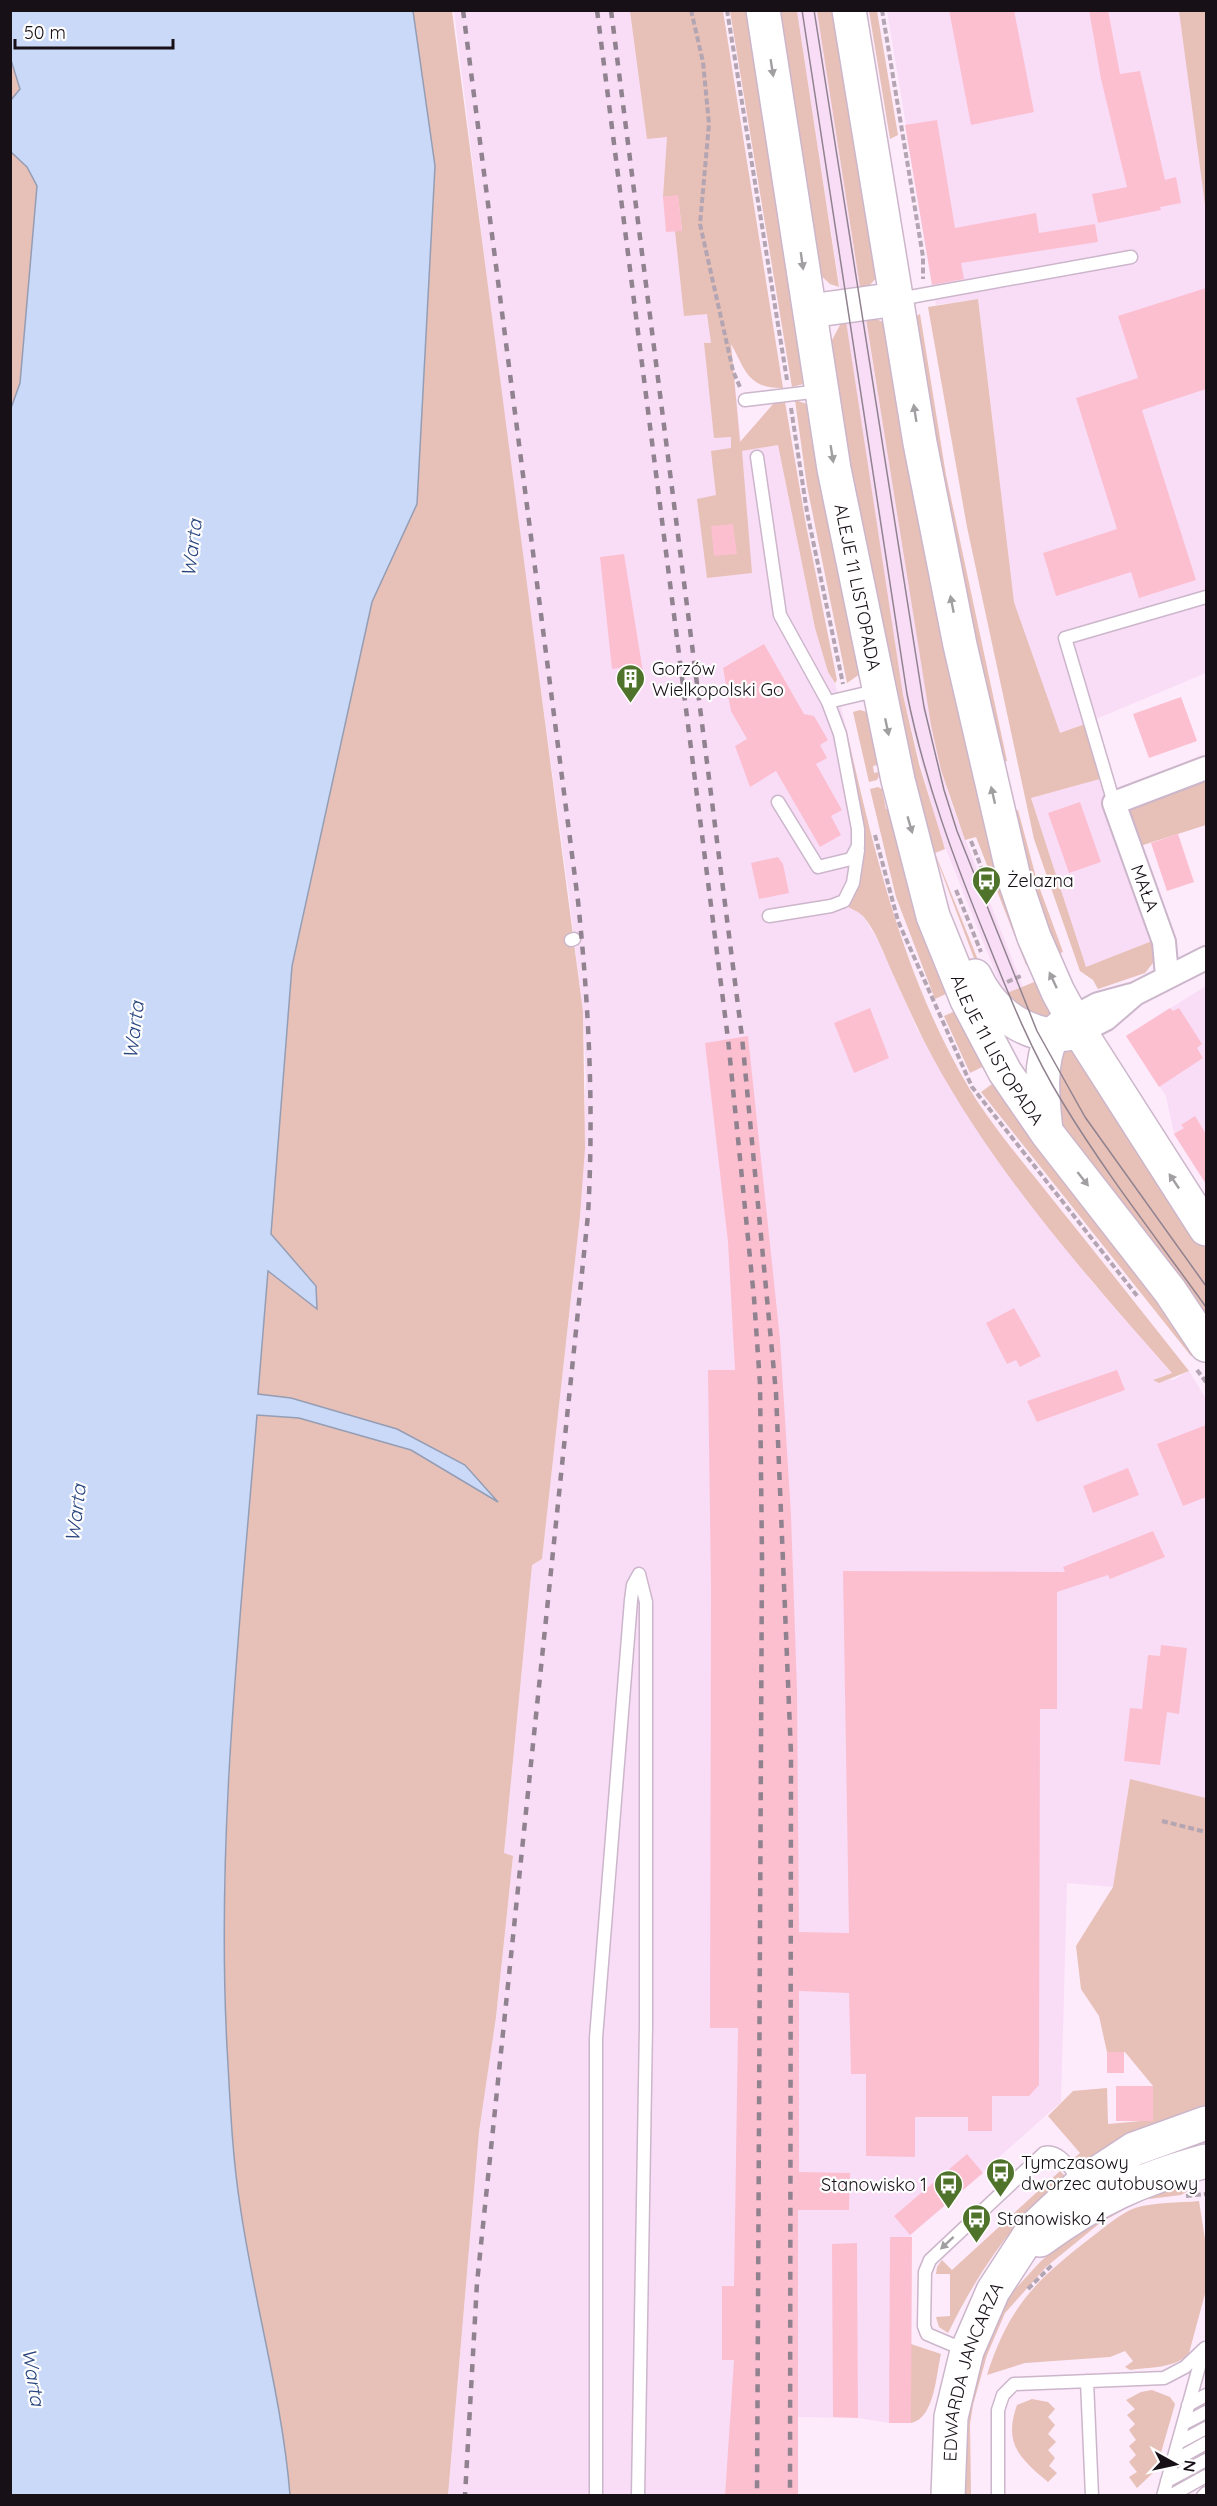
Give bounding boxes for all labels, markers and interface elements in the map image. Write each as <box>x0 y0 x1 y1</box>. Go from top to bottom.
scale bar <box>15 12 172 50</box>
text: 50 m <box>24 21 66 44</box>
one-way arrow <box>768 59 777 78</box>
one-way arrow <box>798 252 807 271</box>
one-way arrow <box>911 403 920 422</box>
one-way arrow <box>827 444 836 463</box>
street label: ALEJE 11 LISTOPADA <box>830 502 887 673</box>
water label: Warta <box>175 516 207 578</box>
one-way arrow <box>947 594 956 613</box>
place label: Gorzów Wielkopolski Go <box>652 657 784 701</box>
building icon: Gorzów Wielkopolski Go <box>615 662 647 704</box>
one-way arrow <box>883 718 892 737</box>
one-way arrow <box>988 785 998 804</box>
one-way arrow <box>906 816 916 834</box>
street label: MAŁA <box>1126 861 1164 915</box>
bus stop icon: Żelazna <box>970 864 1002 906</box>
place label: Żelazna <box>1007 869 1074 892</box>
street label: ALEJE 11 LISTOPADA <box>946 971 1049 1129</box>
one-way arrow <box>1048 972 1057 989</box>
water label: Warta <box>117 998 149 1060</box>
one-way arrow <box>1076 1171 1089 1186</box>
one-way arrow <box>1168 1173 1180 1189</box>
water label: Warta <box>59 1481 91 1543</box>
place label: Tymczasowy dworzec autobusowy <box>1021 2151 1198 2195</box>
bus stop icon: Tymczasowy dworzec autobusowy <box>984 2156 1016 2198</box>
bus stop icon: Stanowisko 1 <box>932 2168 964 2210</box>
place label: Stanowisko 1 <box>821 2173 927 2196</box>
bus stop icon: Stanowisko 4 <box>960 2202 992 2244</box>
place label: Stanowisko 4 <box>997 2207 1106 2230</box>
one-way arrow <box>940 2236 955 2249</box>
street label: EDWARDA JANCARZA <box>938 2277 1008 2462</box>
water label: Warta <box>17 2346 51 2409</box>
north arrow <box>1145 2434 1205 2494</box>
text: N <box>1179 2459 1201 2473</box>

